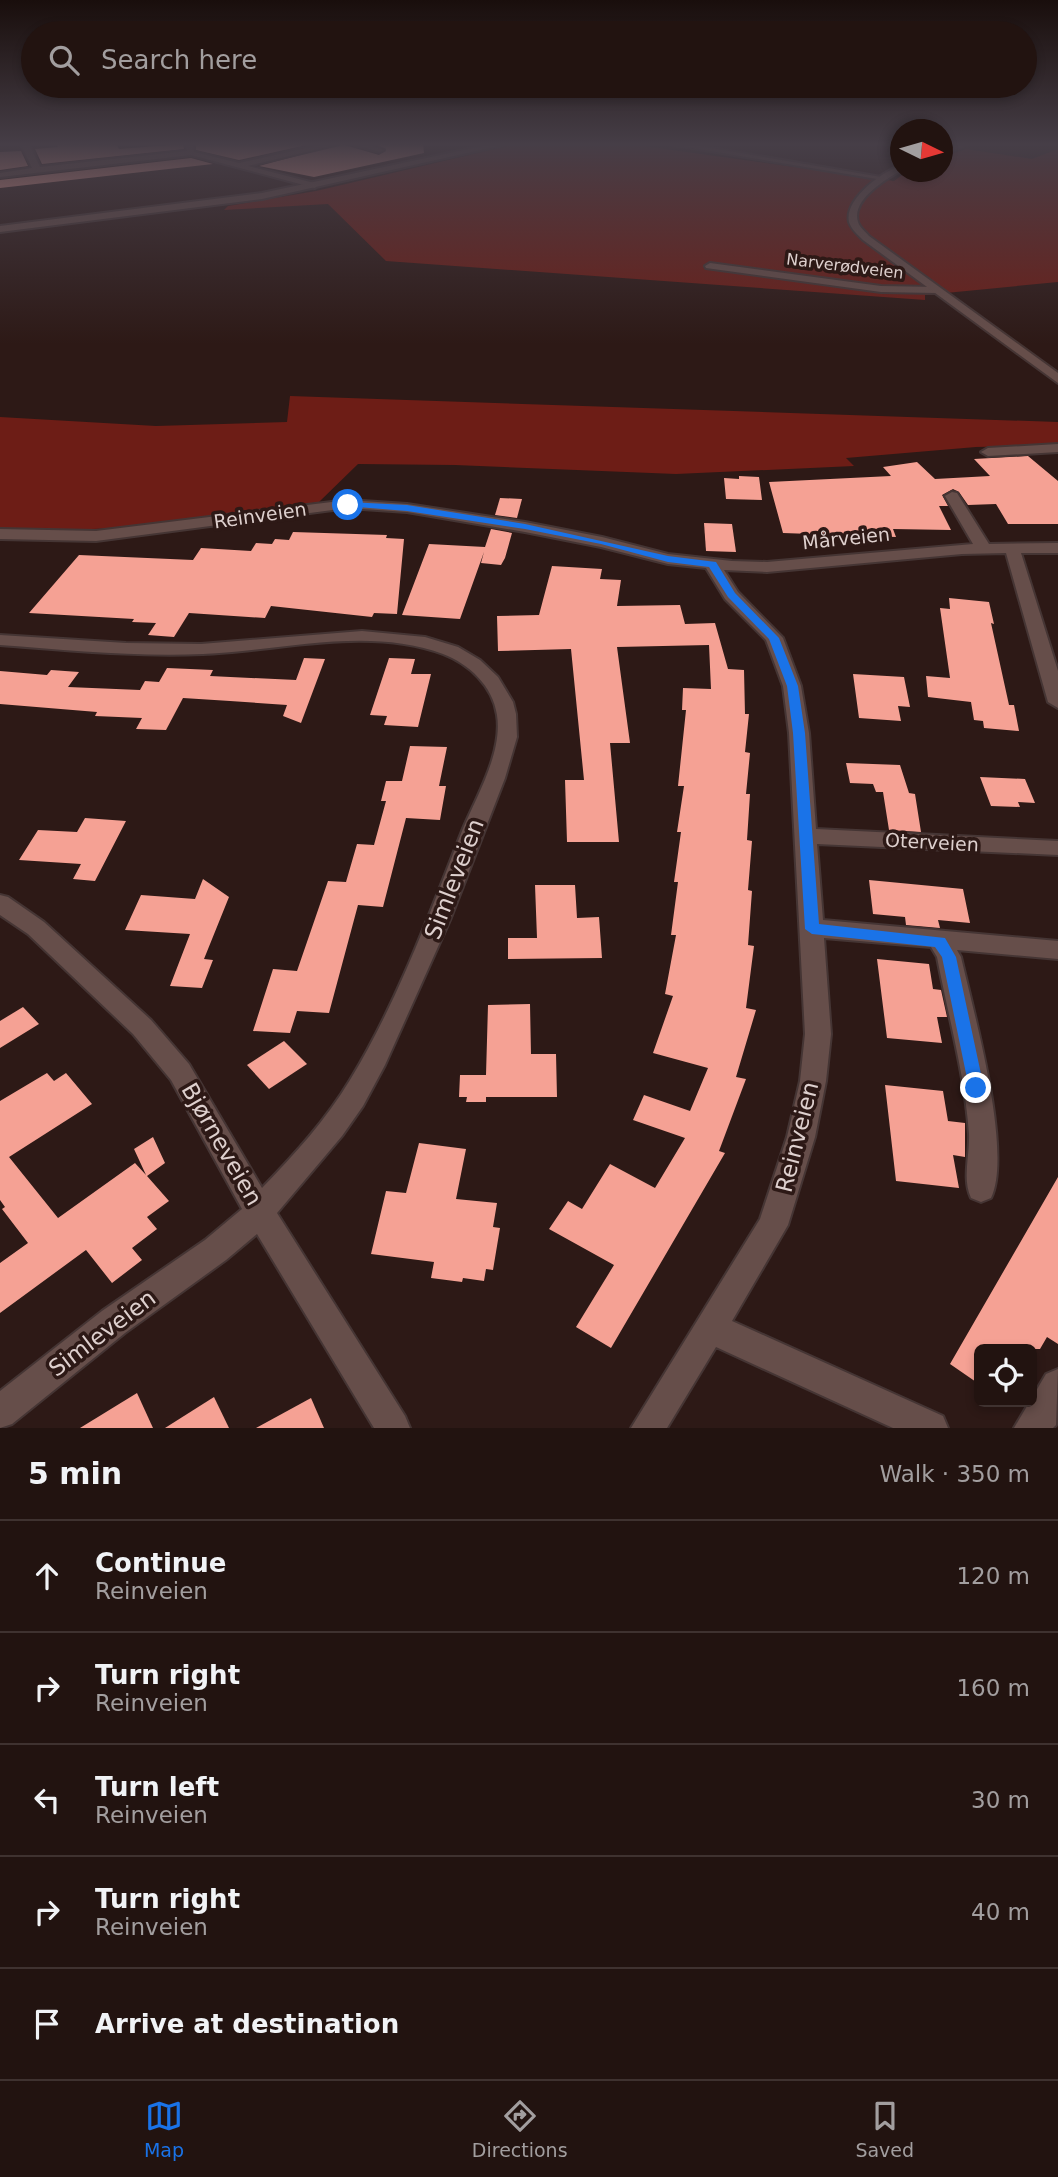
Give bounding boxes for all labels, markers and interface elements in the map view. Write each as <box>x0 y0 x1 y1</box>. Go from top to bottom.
search box <box>21 21 1037 98</box>
icon: search <box>45 41 83 79</box>
text: Search here <box>101 45 257 75</box>
north arrow <box>890 119 953 182</box>
street label: Narverødveien <box>785 249 905 283</box>
route start <box>332 489 363 520</box>
street label: Reinveien <box>212 498 308 532</box>
street label: Mårveien <box>801 522 891 554</box>
street label: Simleveien <box>419 815 489 943</box>
street label: Oterveien <box>885 829 979 855</box>
route end <box>960 1072 991 1103</box>
street label: Bjørneveien <box>177 1078 267 1210</box>
street label: Reinveien <box>771 1079 823 1195</box>
street label: Simleveien <box>44 1284 160 1382</box>
map controls <box>974 1344 1037 1407</box>
button: locate <box>974 1344 1037 1407</box>
text: 5 min <box>28 1456 122 1491</box>
text: Walk · 350 m <box>879 1461 1030 1487</box>
text: Continue <box>95 1548 226 1578</box>
icon: ahead <box>28 1557 66 1595</box>
text: 120 m <box>956 1563 1030 1589</box>
text: Reinveien <box>95 1578 208 1604</box>
text: Turn right <box>95 1660 240 1690</box>
icon: right <box>28 1669 66 1707</box>
text: 160 m <box>956 1675 1030 1701</box>
text: Reinveien <box>95 1690 208 1716</box>
text: Turn left <box>95 1772 219 1802</box>
icon: left <box>28 1781 66 1819</box>
text: 30 m <box>971 1787 1030 1813</box>
text: Reinveien <box>95 1802 208 1828</box>
text: Turn right <box>95 1884 240 1914</box>
icon: right <box>28 1893 66 1931</box>
text: 40 m <box>971 1899 1030 1925</box>
text: Reinveien <box>95 1914 208 1940</box>
icon: arrive <box>28 2005 66 2043</box>
text: Arrive at destination <box>95 2009 399 2039</box>
tab: Map <box>144 2097 184 2161</box>
tab: Directions <box>472 2097 568 2161</box>
tab: Saved <box>855 2097 914 2161</box>

